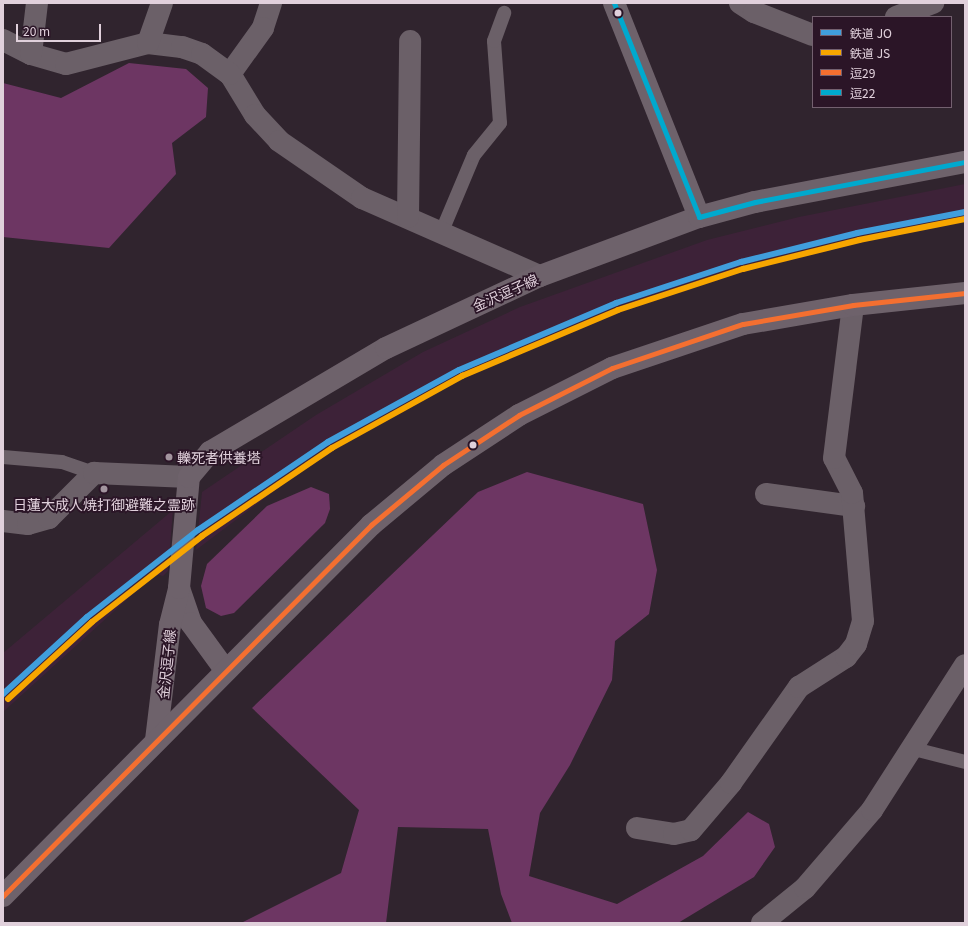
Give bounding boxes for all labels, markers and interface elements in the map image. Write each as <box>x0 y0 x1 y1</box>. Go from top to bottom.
unlabelled marker <box>613 8 623 18</box>
scale bar <box>18 16 103 42</box>
legend <box>812 16 952 108</box>
text: 20 m <box>23 22 50 39</box>
text: 鉄道 JO <box>850 24 892 41</box>
text: 鉄道 JS <box>850 44 890 61</box>
text: 逗29 <box>850 64 875 81</box>
text: 逗22 <box>850 84 875 101</box>
street label: 金沢逗子線 <box>470 270 540 314</box>
unlabelled marker <box>468 440 478 450</box>
place label: 轢死者供養塔 <box>177 449 261 465</box>
marker: 轢死者供養塔 <box>164 452 174 462</box>
marker: 日蓮大成人焼打御避難之霊跡 <box>99 484 109 494</box>
place label: 日蓮大成人焼打御避難之霊跡 <box>13 496 195 512</box>
street label: 金沢逗子線 <box>154 628 178 700</box>

